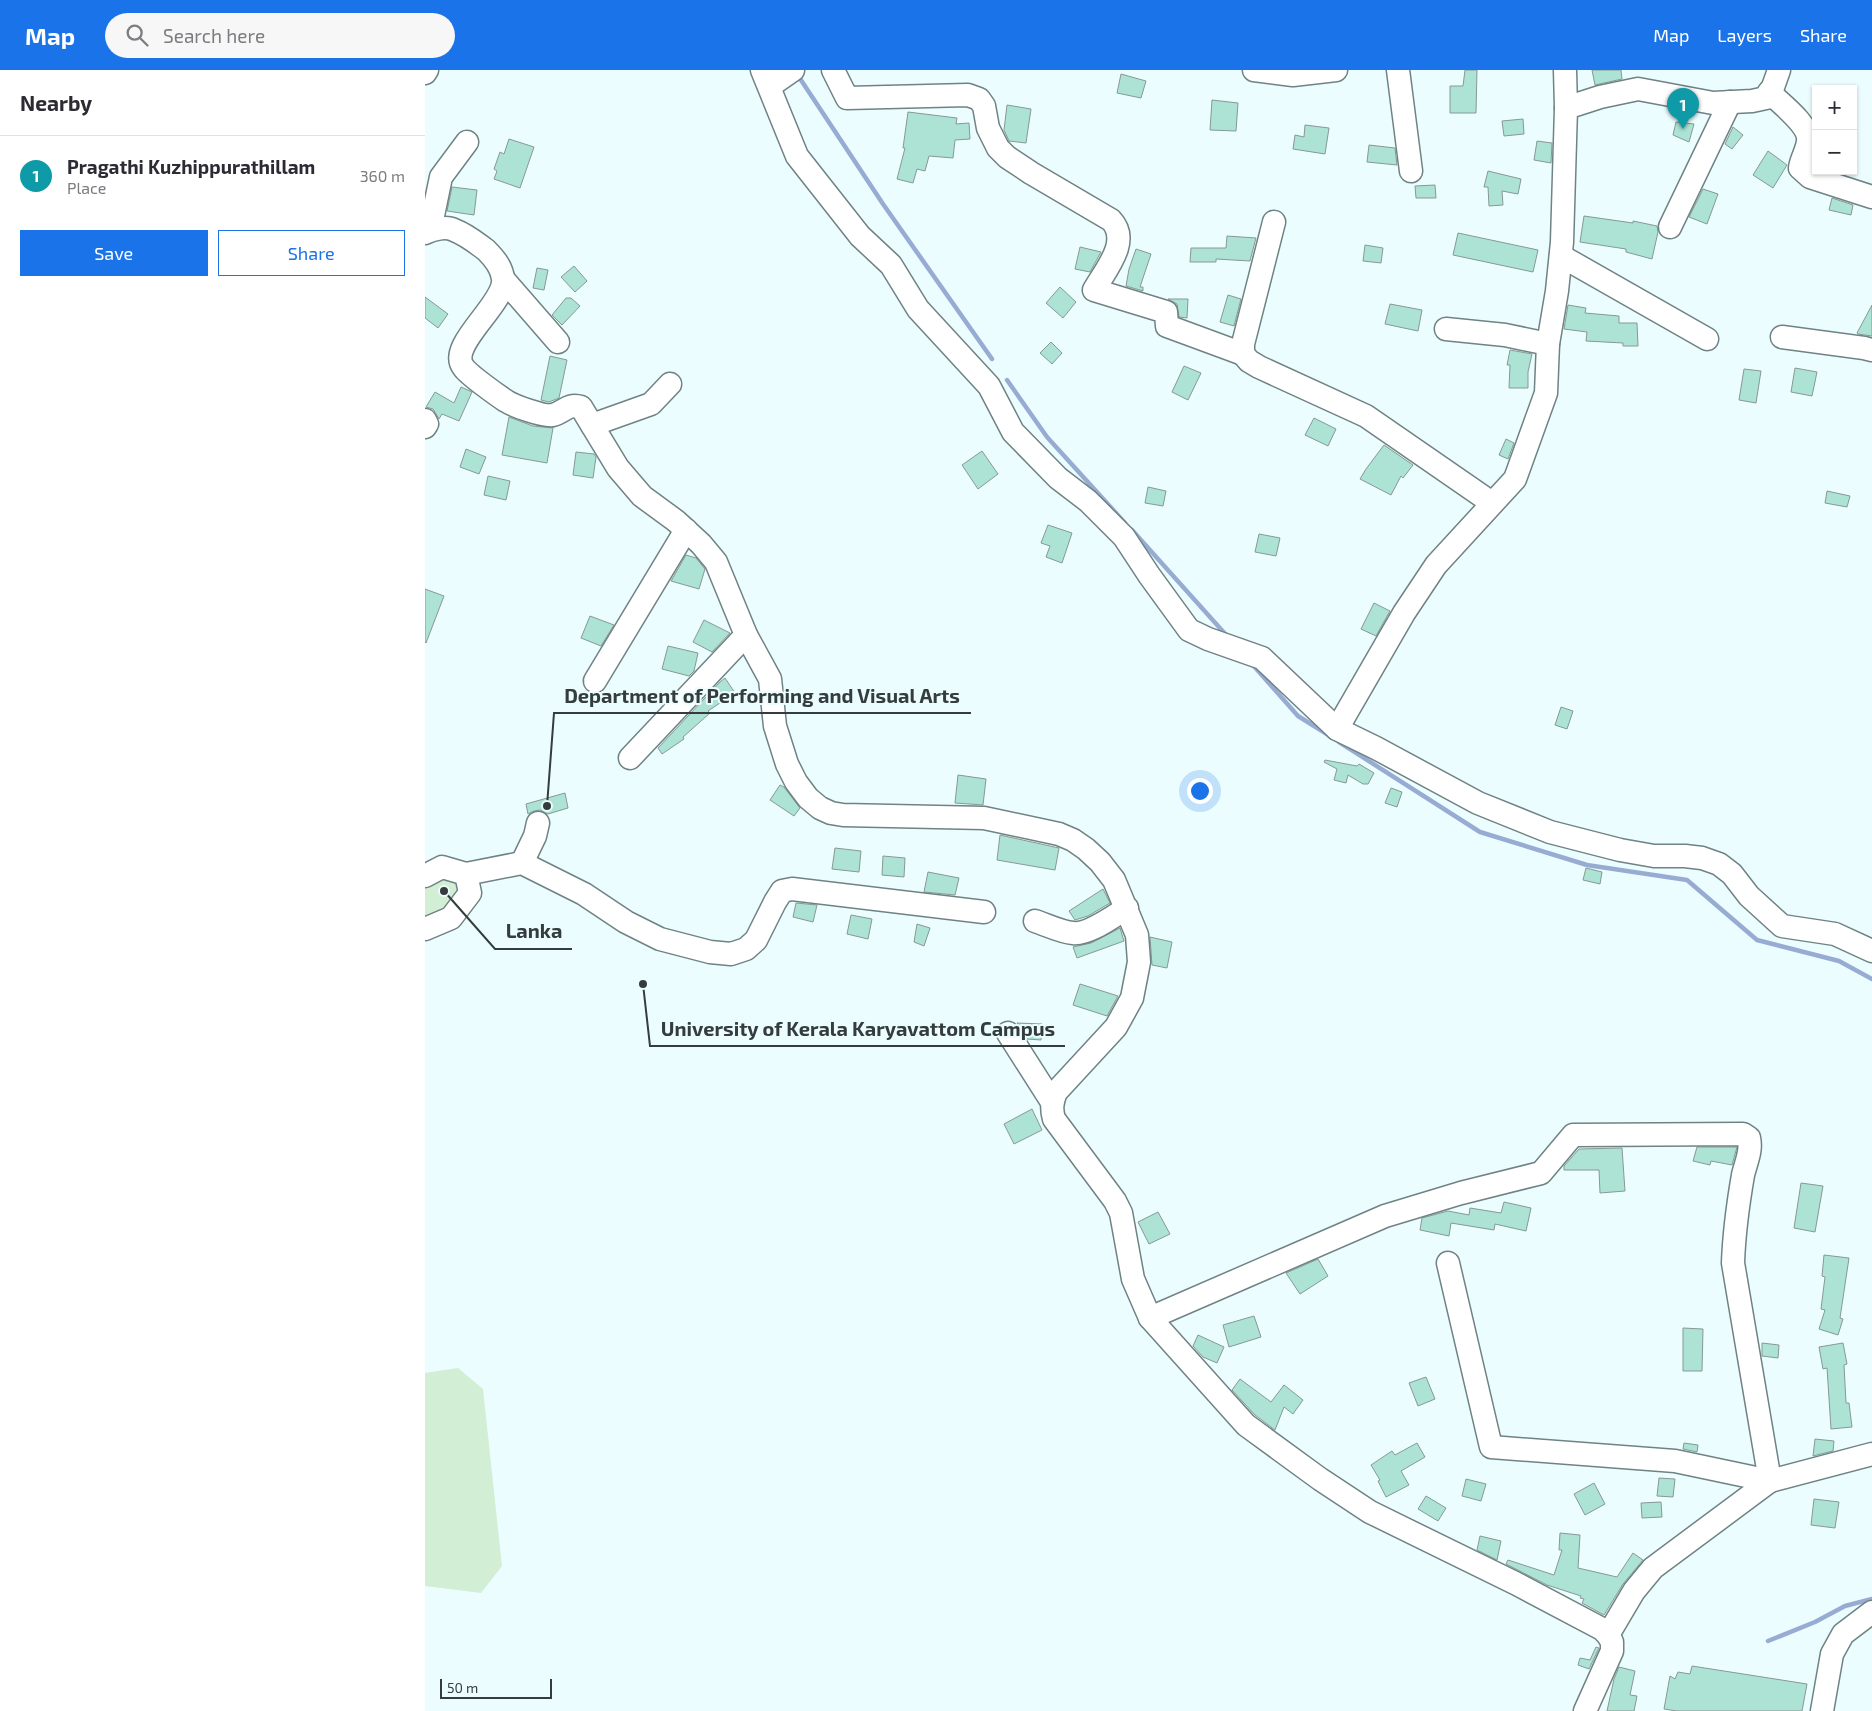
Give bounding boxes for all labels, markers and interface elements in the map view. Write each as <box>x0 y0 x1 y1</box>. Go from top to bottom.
search box <box>105 13 455 58</box>
text: Map <box>25 21 75 50</box>
icon: search <box>123 21 151 49</box>
text: Search here <box>163 24 265 47</box>
text: Map <box>1653 24 1689 46</box>
text: Layers <box>1717 24 1772 46</box>
text: Share <box>1800 24 1847 46</box>
map controls <box>1812 85 1857 175</box>
button: + <box>1812 85 1857 130</box>
pin: 1 <box>1667 88 1699 129</box>
text: Nearby <box>20 90 92 115</box>
button: − <box>1812 130 1857 175</box>
text: Pragathi Kuzhippurathillam <box>67 155 315 178</box>
text: 1 <box>33 166 39 185</box>
text: 360 m <box>360 166 405 185</box>
text: Place <box>67 178 106 197</box>
button: Save <box>20 230 208 276</box>
button: Share <box>218 230 405 276</box>
callout: Department of Performing and Visual Arts <box>554 678 971 713</box>
text: Department of Performing and Visual Arts <box>564 683 960 707</box>
your location <box>1187 778 1213 804</box>
callout: Lanka <box>495 914 572 949</box>
text: Lanka <box>506 918 562 942</box>
callout: University of Kerala Karyavattom Campus <box>650 1011 1065 1046</box>
text: University of Kerala Karyavattom Campus <box>661 1016 1055 1041</box>
scale bar <box>440 1676 553 1699</box>
text: 50 m <box>447 1679 478 1696</box>

